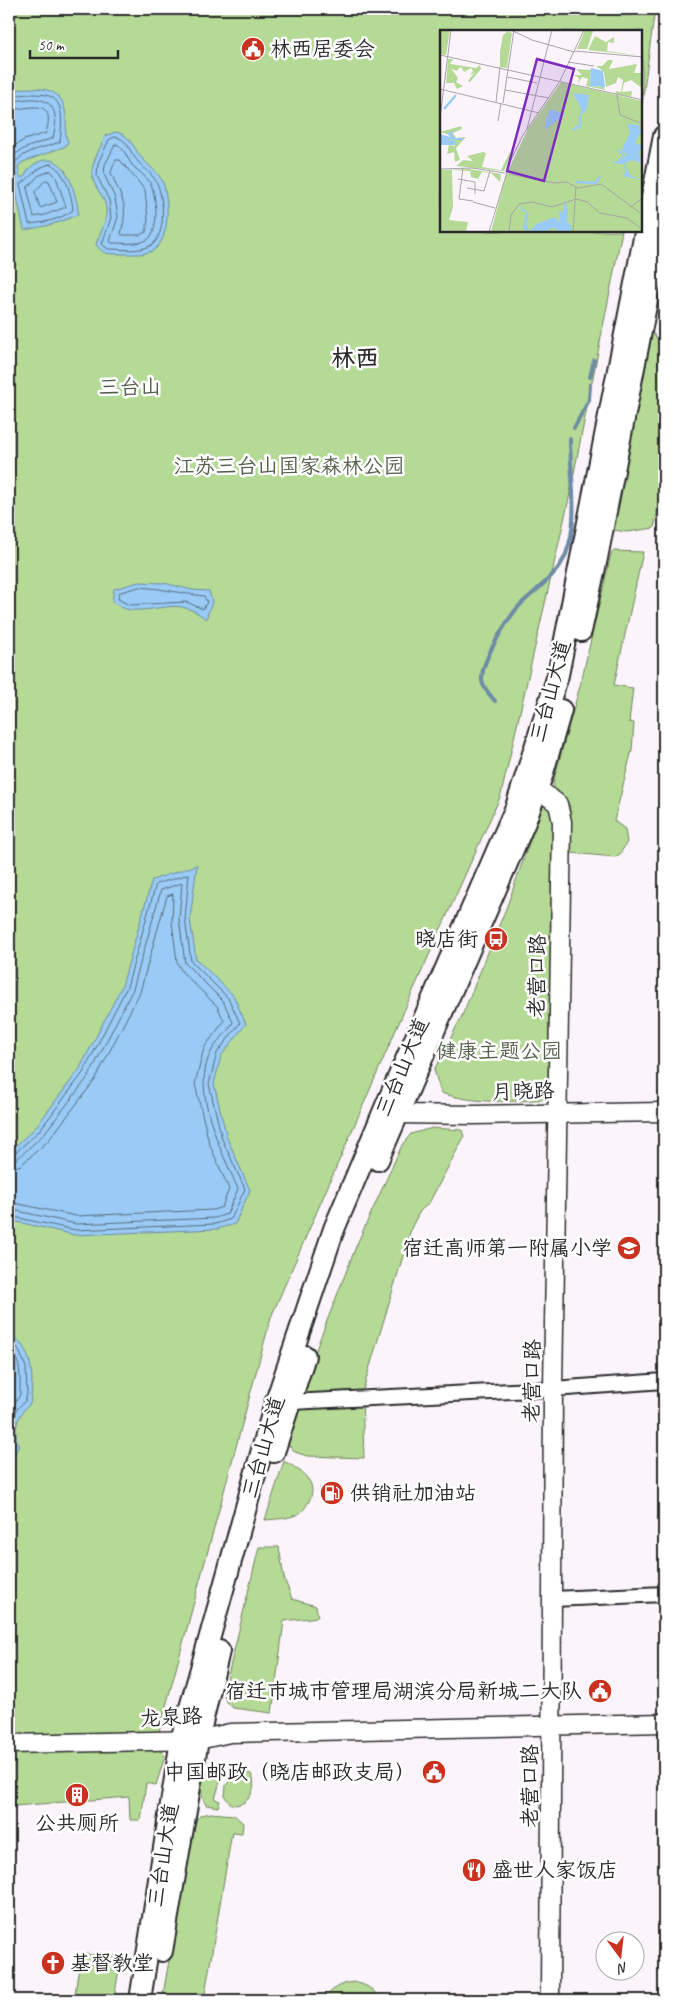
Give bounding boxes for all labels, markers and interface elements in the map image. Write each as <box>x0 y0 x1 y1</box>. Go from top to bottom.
scale bar <box>30 28 118 60</box>
inset map <box>440 30 643 232</box>
text: 50 m <box>38 36 65 55</box>
public building icon: 林西居委会 <box>240 36 266 62</box>
place label: 林西居委会 <box>270 36 375 62</box>
district label: 林西 <box>331 343 379 373</box>
park label: 三台山 <box>99 374 162 400</box>
park label: 江苏三台山国家森林公园 <box>174 453 405 479</box>
street label: 三台山大道 <box>524 637 576 745</box>
place label: 晓店街 <box>415 926 478 952</box>
bus stop icon: 晓店街 <box>483 926 509 952</box>
street label: 老营口路 <box>523 934 551 1018</box>
street label: 三台山大道 <box>370 1014 434 1120</box>
park label: 健康主题公园 <box>436 1038 562 1064</box>
street label: 月晓路 <box>491 1077 555 1105</box>
place label: 宿迁高师第一附属小学 <box>402 1235 612 1261</box>
school or university icon: 宿迁高师第一附属小学 <box>616 1235 642 1261</box>
street label: 老营口路 <box>518 1339 546 1423</box>
street label: 三台山大道 <box>236 1393 290 1501</box>
fuel station icon: 供销社加油站 <box>319 1480 345 1506</box>
place label: 供销社加油站 <box>350 1480 476 1506</box>
place label: 宿迁市城市管理局湖滨分局新城二大队 <box>225 1678 582 1704</box>
public building icon: 宿迁市城市管理局湖滨分局新城二大队 <box>587 1678 613 1704</box>
street label: 龙泉路 <box>139 1702 203 1732</box>
street label: 老营口路 <box>517 1744 543 1828</box>
place label: 中国邮政（晓店邮政支局） <box>164 1759 416 1785</box>
public building icon: 中国邮政（晓店邮政支局） <box>421 1759 447 1785</box>
building icon: 公共厕所 <box>64 1782 90 1808</box>
street label: 三台山大道 <box>142 1801 184 1909</box>
place label: 公共厕所 <box>35 1810 119 1836</box>
restaurant icon: 盛世人家饭店 <box>461 1857 487 1883</box>
place label: 盛世人家饭店 <box>492 1857 618 1883</box>
north arrow <box>596 1932 646 1982</box>
church icon: 基督教堂 <box>40 1950 66 1976</box>
place label: 基督教堂 <box>70 1950 154 1976</box>
text: N <box>615 1959 630 1978</box>

